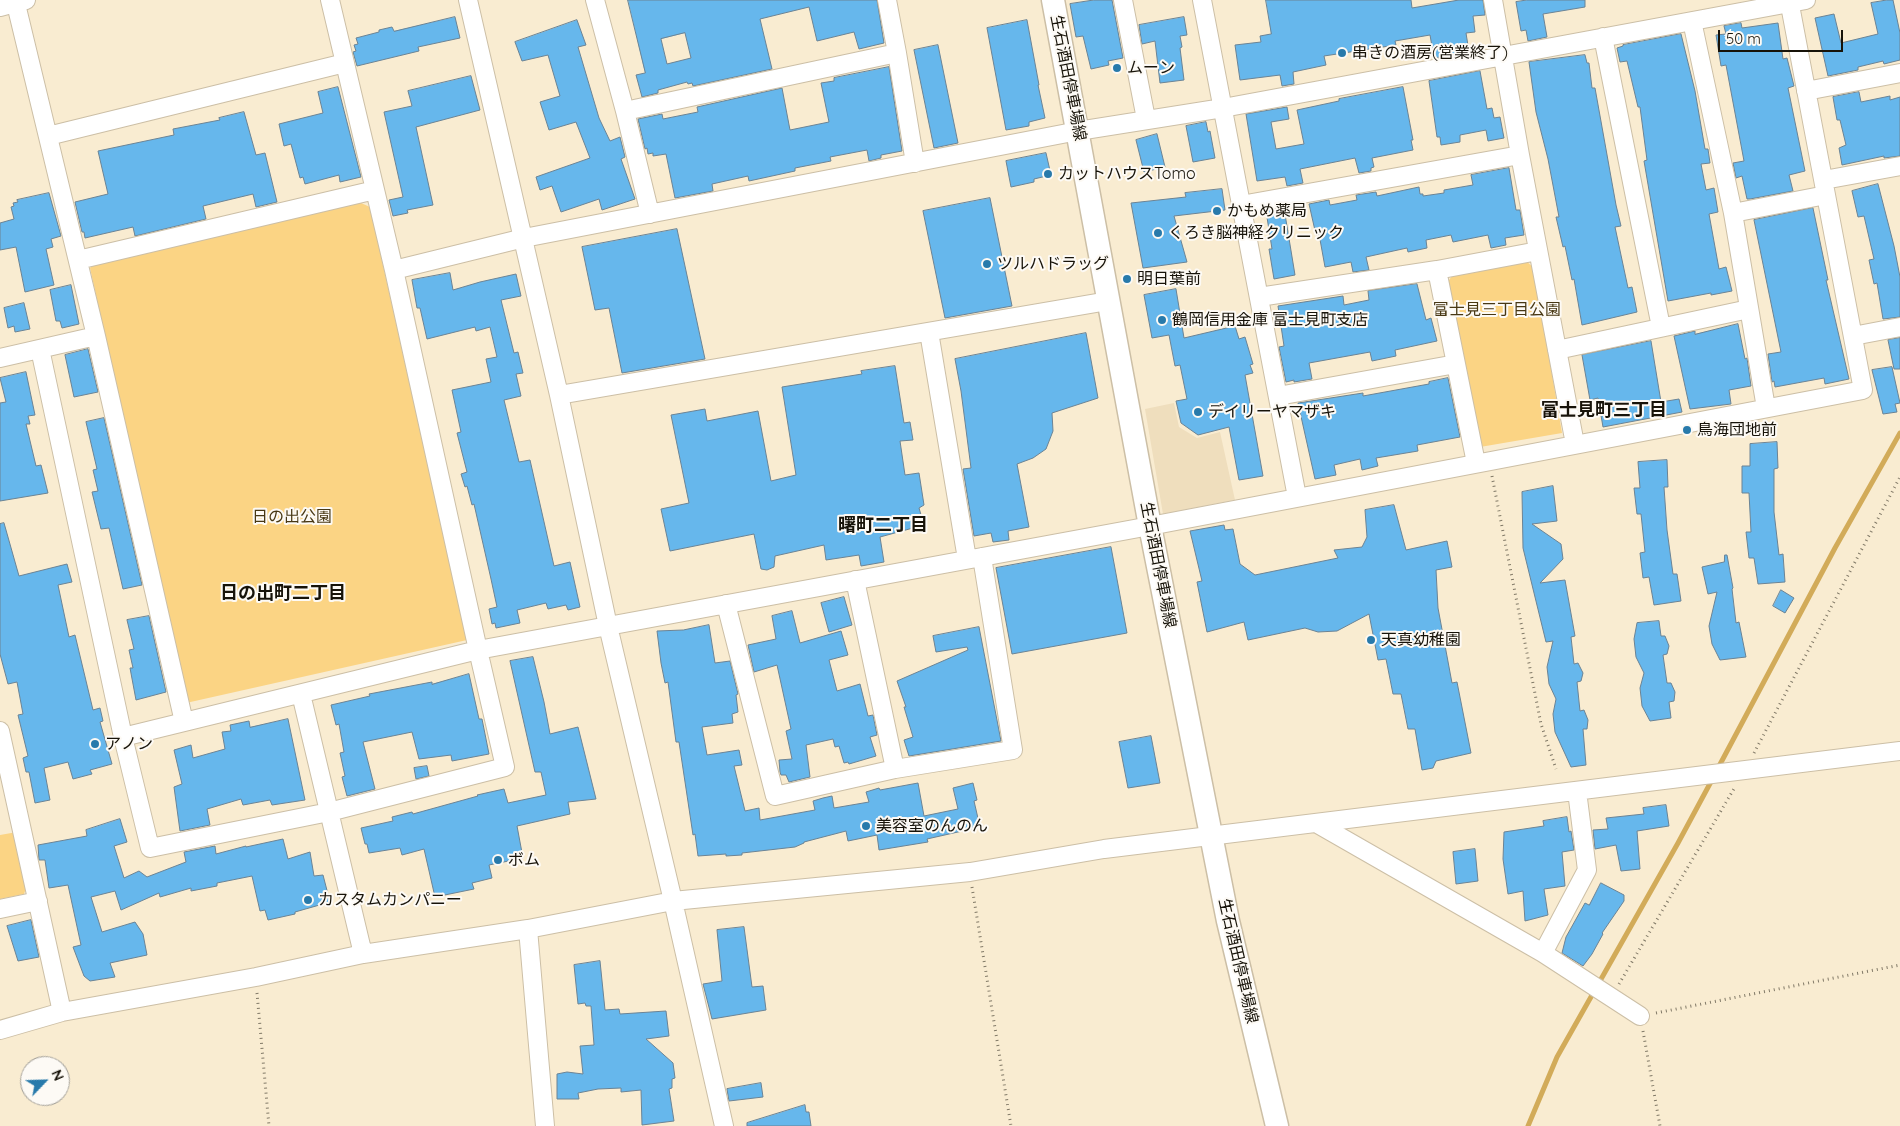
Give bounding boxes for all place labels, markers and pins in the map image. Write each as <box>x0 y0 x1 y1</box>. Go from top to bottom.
place label: 串きの酒房(営業終了) <box>1352 43 1508 63</box>
marker: 串きの酒房(営業終了) <box>1336 47 1348 59</box>
place label: ムーン <box>1127 58 1175 78</box>
marker: ムーン <box>1111 62 1123 74</box>
place label: カットハウスTomo <box>1058 164 1196 184</box>
marker: カットハウスTomo <box>1042 168 1054 180</box>
place label: かもめ薬局 <box>1227 201 1307 221</box>
marker: かもめ薬局 <box>1211 205 1223 217</box>
place label: くろき脳神経クリニック <box>1168 223 1344 243</box>
marker: くろき脳神経クリニック <box>1152 227 1164 239</box>
place label: ツルハドラッグ <box>997 254 1109 274</box>
marker: ツルハドラッグ <box>981 258 993 270</box>
place label: 明日葉前 <box>1137 269 1201 289</box>
marker: 明日葉前 <box>1121 273 1133 285</box>
place label: 鶴岡信用金庫 富士見町支店 <box>1172 310 1368 330</box>
marker: 鶴岡信用金庫 富士見町支店 <box>1156 314 1168 326</box>
place label: デイリーヤマザキ <box>1208 402 1336 422</box>
marker: デイリーヤマザキ <box>1192 406 1204 418</box>
place label: 鳥海団地前 <box>1697 420 1777 440</box>
marker: 鳥海団地前 <box>1681 424 1693 436</box>
place label: 天真幼稚園 <box>1381 630 1461 650</box>
marker: 天真幼稚園 <box>1365 634 1377 646</box>
place label: アノン <box>105 734 153 754</box>
marker: アノン <box>89 738 101 750</box>
place label: 美容室のんのん <box>876 816 988 836</box>
marker: 美容室のんのん <box>860 820 872 832</box>
place label: ボム <box>508 850 540 870</box>
marker: ボム <box>492 854 504 866</box>
place label: カスタムカンパニー <box>318 890 462 910</box>
marker: カスタムカンパニー <box>302 894 314 906</box>

